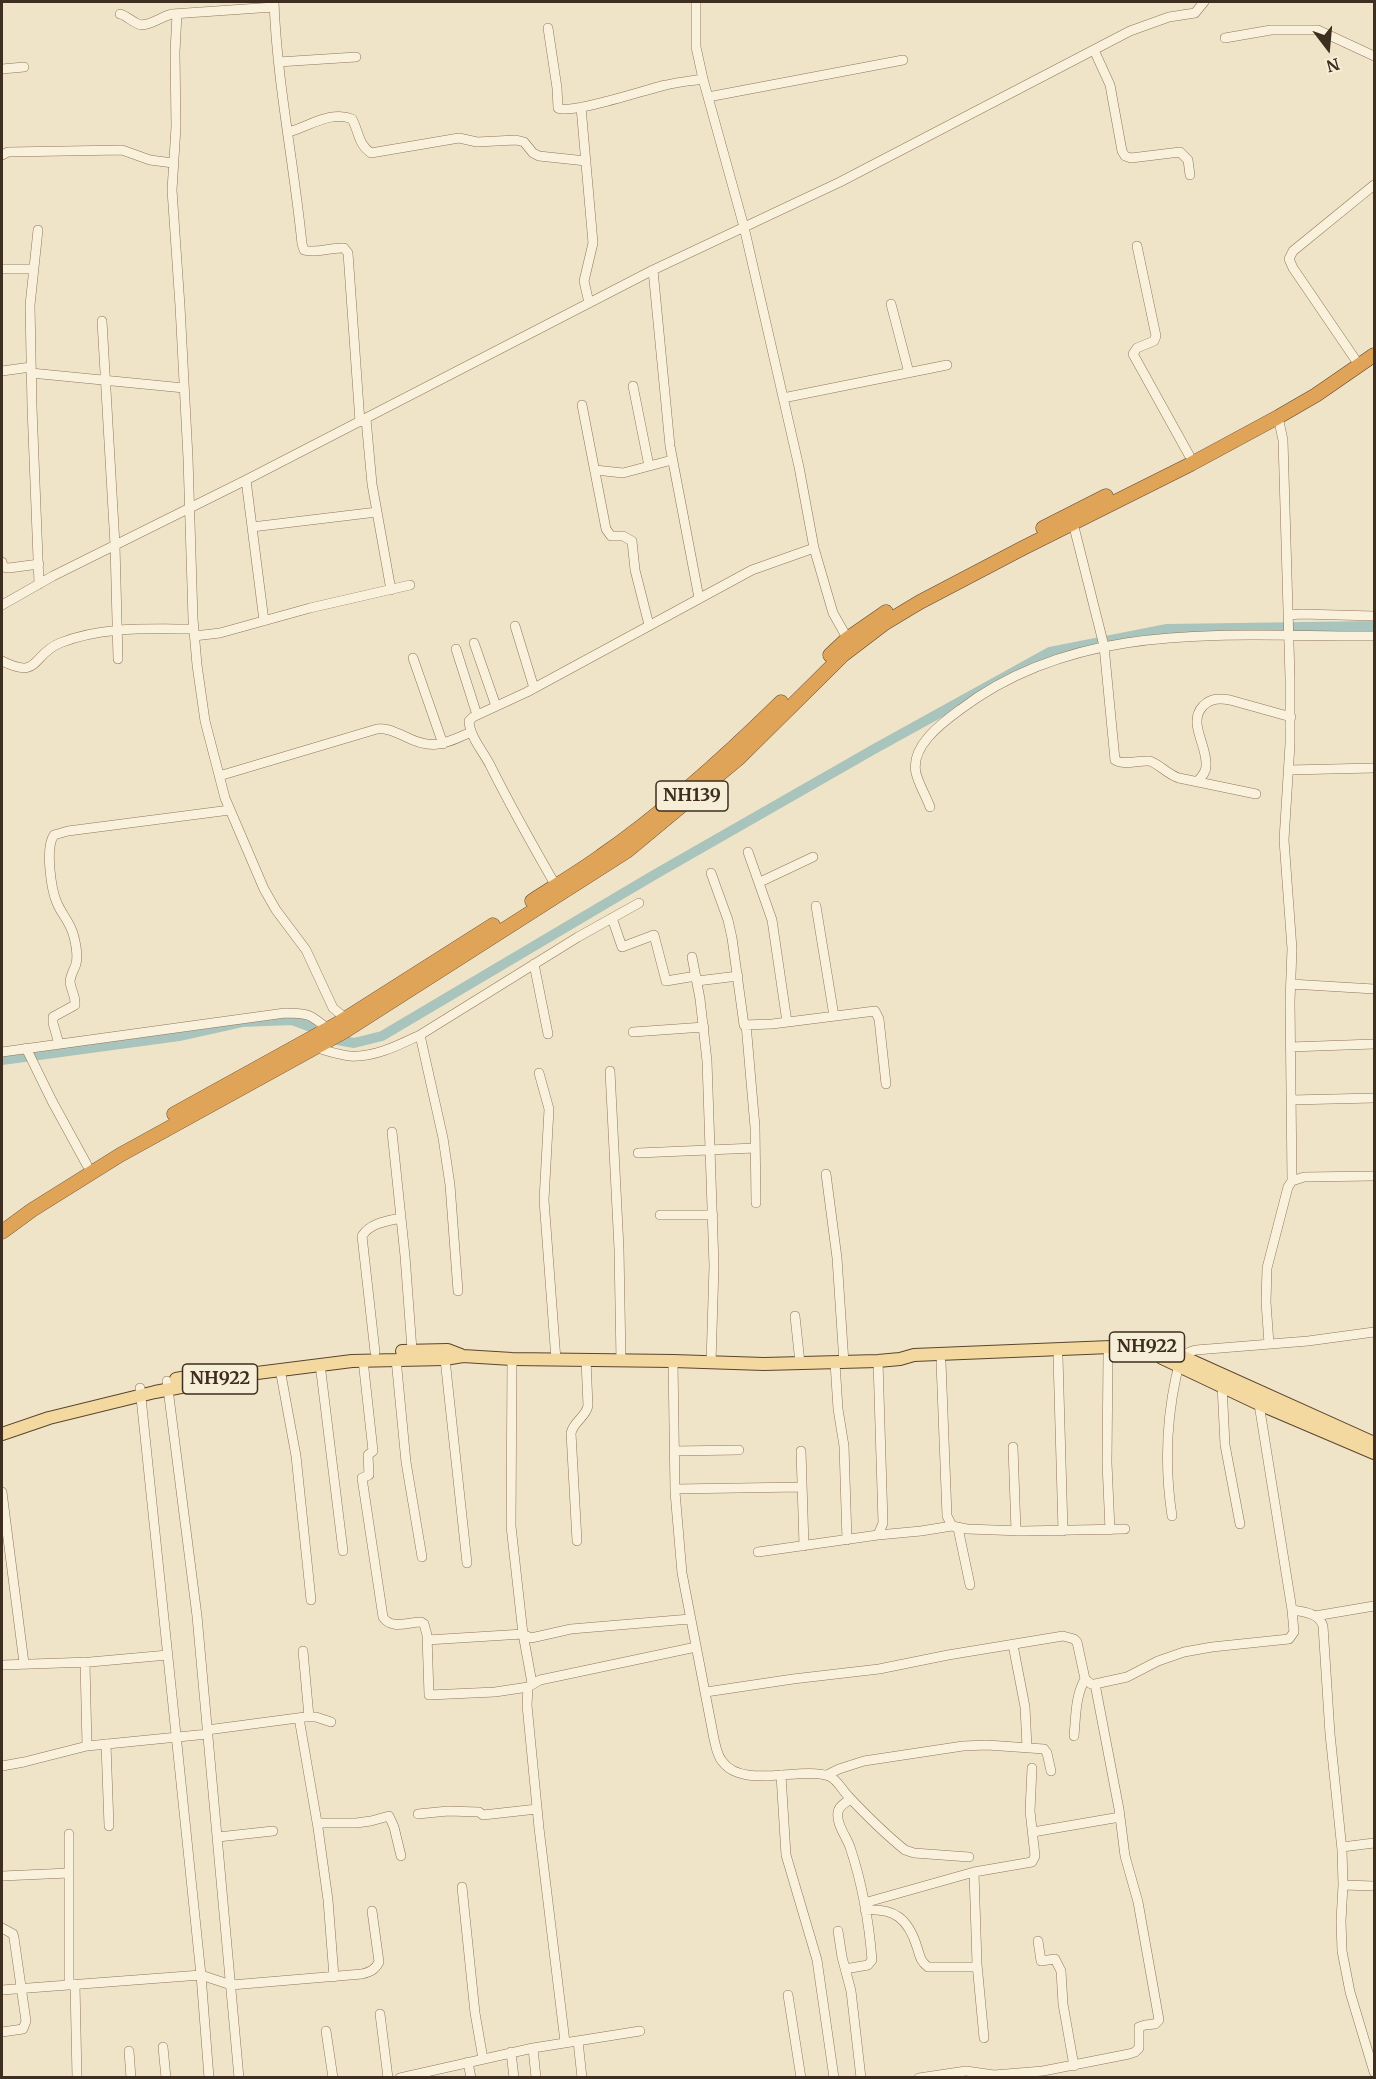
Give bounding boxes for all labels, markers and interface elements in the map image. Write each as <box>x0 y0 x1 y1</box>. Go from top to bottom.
north arrow <box>1298 18 1358 78</box>
text: N <box>1324 54 1342 77</box>
road number: NH139 <box>656 781 728 811</box>
road number: NH922 <box>1110 1332 1184 1362</box>
road number: NH922 <box>182 1364 258 1394</box>

